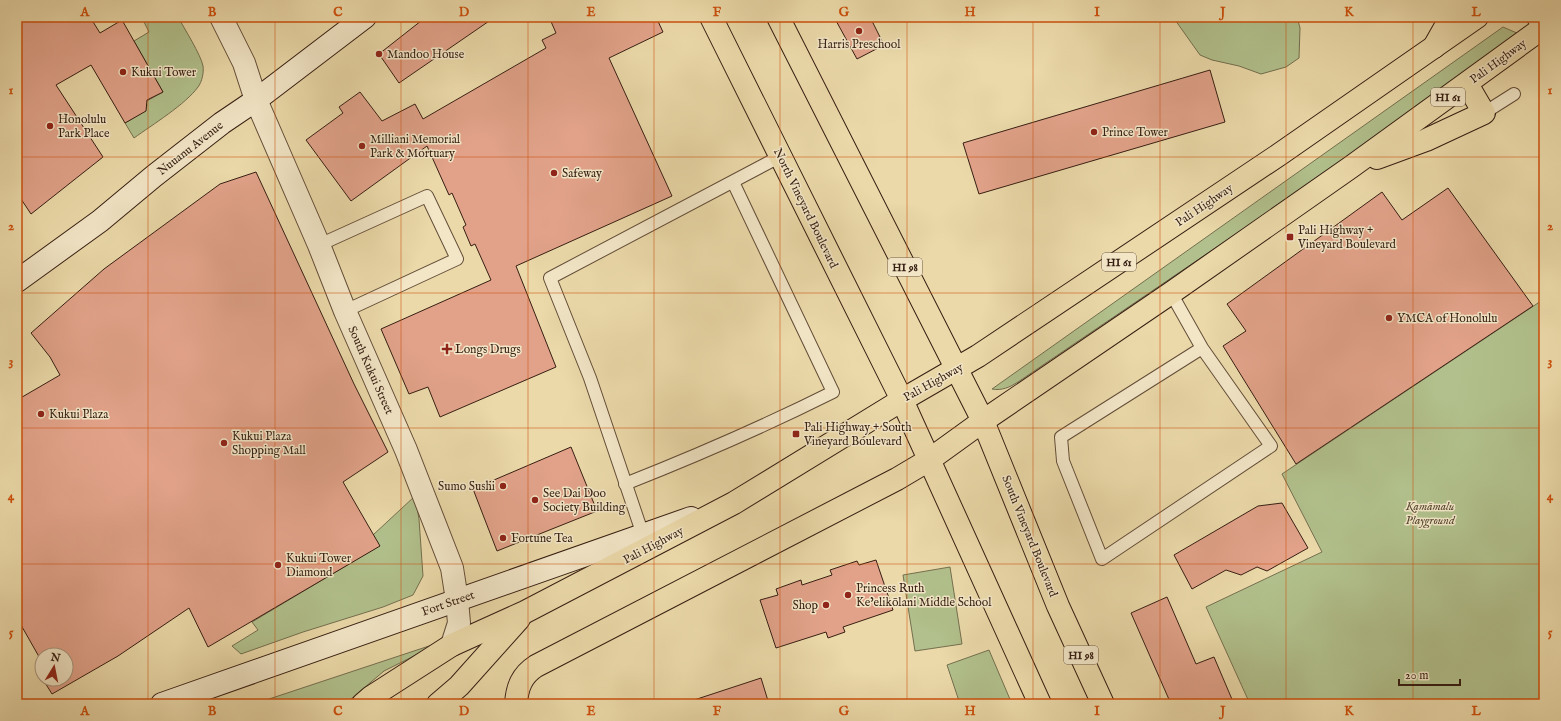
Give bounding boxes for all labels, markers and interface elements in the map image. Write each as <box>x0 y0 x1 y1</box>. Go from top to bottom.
text: A <box>80 4 91 21</box>
text: B <box>208 4 217 21</box>
text: C <box>333 4 343 21</box>
text: D <box>459 4 470 21</box>
text: E <box>586 4 596 21</box>
text: F <box>713 4 722 21</box>
text: G <box>839 4 850 21</box>
text: H <box>964 4 976 21</box>
text: I <box>1094 4 1100 21</box>
text: J <box>1218 4 1226 21</box>
text: K <box>1344 4 1354 21</box>
text: L <box>1470 4 1481 21</box>
marker: Harris Preschool <box>854 26 864 36</box>
street label: Pali Highway <box>1467 36 1530 87</box>
place label: Harris Preschool <box>817 37 901 52</box>
place label: Mandoo House <box>387 47 465 62</box>
marker: Mandoo House <box>374 49 384 59</box>
place label: Kukui Tower <box>131 65 197 80</box>
marker: Kukui Tower <box>118 67 128 77</box>
text: 1 <box>9 82 14 99</box>
text: 1 <box>1548 82 1553 99</box>
road number: HI 61 <box>1431 88 1465 106</box>
place label: Honolulu Park Place <box>58 112 110 141</box>
street label: Nuuanu Avenue <box>154 118 227 179</box>
marker: Honolulu Park Place <box>45 121 55 131</box>
place label: Prince Tower <box>1102 125 1169 140</box>
marker: Prince Tower <box>1089 127 1099 137</box>
place label: Milliani Memorial Park & Mortuary <box>370 132 461 161</box>
marker: Milliani Memorial Park & Mortuary <box>357 141 367 151</box>
street label: North Vineyard Boulevard <box>770 146 841 271</box>
place label: Safeway <box>562 166 602 181</box>
marker: Safeway <box>549 168 559 178</box>
street label: Pali Highway <box>1173 181 1236 230</box>
text: 2 <box>8 218 14 235</box>
text: 2 <box>1547 218 1553 235</box>
place label: Pali Highway + Vineyard Boulevard <box>1297 223 1397 252</box>
marker: Pali Highway + Vineyard Boulevard <box>1285 232 1295 242</box>
road number: HI 61 <box>1102 253 1136 271</box>
road number: HI 98 <box>888 258 922 276</box>
place label: YMCA of Honolulu <box>1397 311 1497 326</box>
marker: YMCA of Honolulu <box>1384 313 1394 323</box>
street label: South Kukui Street <box>344 324 397 417</box>
place label: Longs Drugs <box>455 342 521 357</box>
marker: Longs Drugs <box>442 344 452 354</box>
text: 3 <box>9 353 14 370</box>
text: 3 <box>1548 353 1553 370</box>
street label: Pali Highway <box>901 360 966 405</box>
place label: Kukui Plaza <box>49 407 109 422</box>
marker: Kukui Plaza <box>36 409 46 419</box>
place label: Pali Highway + South Vineyard Boulevard <box>803 420 912 449</box>
place label: Kukui Plaza Shopping Mall <box>232 429 306 459</box>
marker: Pali Highway + South Vineyard Boulevard <box>791 429 801 439</box>
marker: Kukui Plaza Shopping Mall <box>219 438 229 448</box>
street label: South Vineyard Boulevard <box>998 473 1061 600</box>
place label: Sumo Sushi <box>438 479 495 494</box>
marker: Sumo Sushi <box>498 481 508 491</box>
place label: See Dai Doo Society Building <box>543 486 626 515</box>
text: 4 <box>8 488 15 505</box>
text: 4 <box>1547 488 1554 505</box>
marker: See Dai Doo Society Building <box>530 495 540 505</box>
park label: Kamāmalu Playground <box>1405 499 1456 529</box>
street label: Pali Highway <box>620 523 686 568</box>
place label: Fortune Tea <box>511 531 573 546</box>
marker: Fortune Tea <box>498 533 508 543</box>
place label: Kukui Tower Diamond <box>286 551 352 580</box>
marker: Kukui Tower Diamond <box>273 560 283 570</box>
place label: Princess Ruth Ke’elikōlani Middle School <box>856 581 992 610</box>
street label: Fort Street <box>420 587 477 620</box>
marker: Princess Ruth Ke’elikōlani Middle School <box>843 590 853 600</box>
place label: Shop <box>793 598 818 614</box>
marker: Shop <box>821 600 831 610</box>
text: 5 <box>9 624 14 641</box>
text: 5 <box>1548 624 1553 641</box>
road number: HI 98 <box>1064 646 1098 664</box>
north arrow <box>34 647 74 687</box>
text: N <box>49 650 62 666</box>
scale bar <box>1399 661 1460 687</box>
text: 20 m <box>1405 668 1428 683</box>
text: A <box>80 703 91 720</box>
text: B <box>208 703 217 720</box>
text: C <box>333 703 343 720</box>
text: D <box>459 703 470 720</box>
text: E <box>586 703 596 720</box>
text: F <box>713 703 722 720</box>
text: G <box>839 703 850 720</box>
text: H <box>964 703 976 720</box>
text: I <box>1094 703 1100 720</box>
text: J <box>1218 703 1226 720</box>
text: K <box>1344 703 1354 720</box>
text: L <box>1470 703 1481 720</box>

